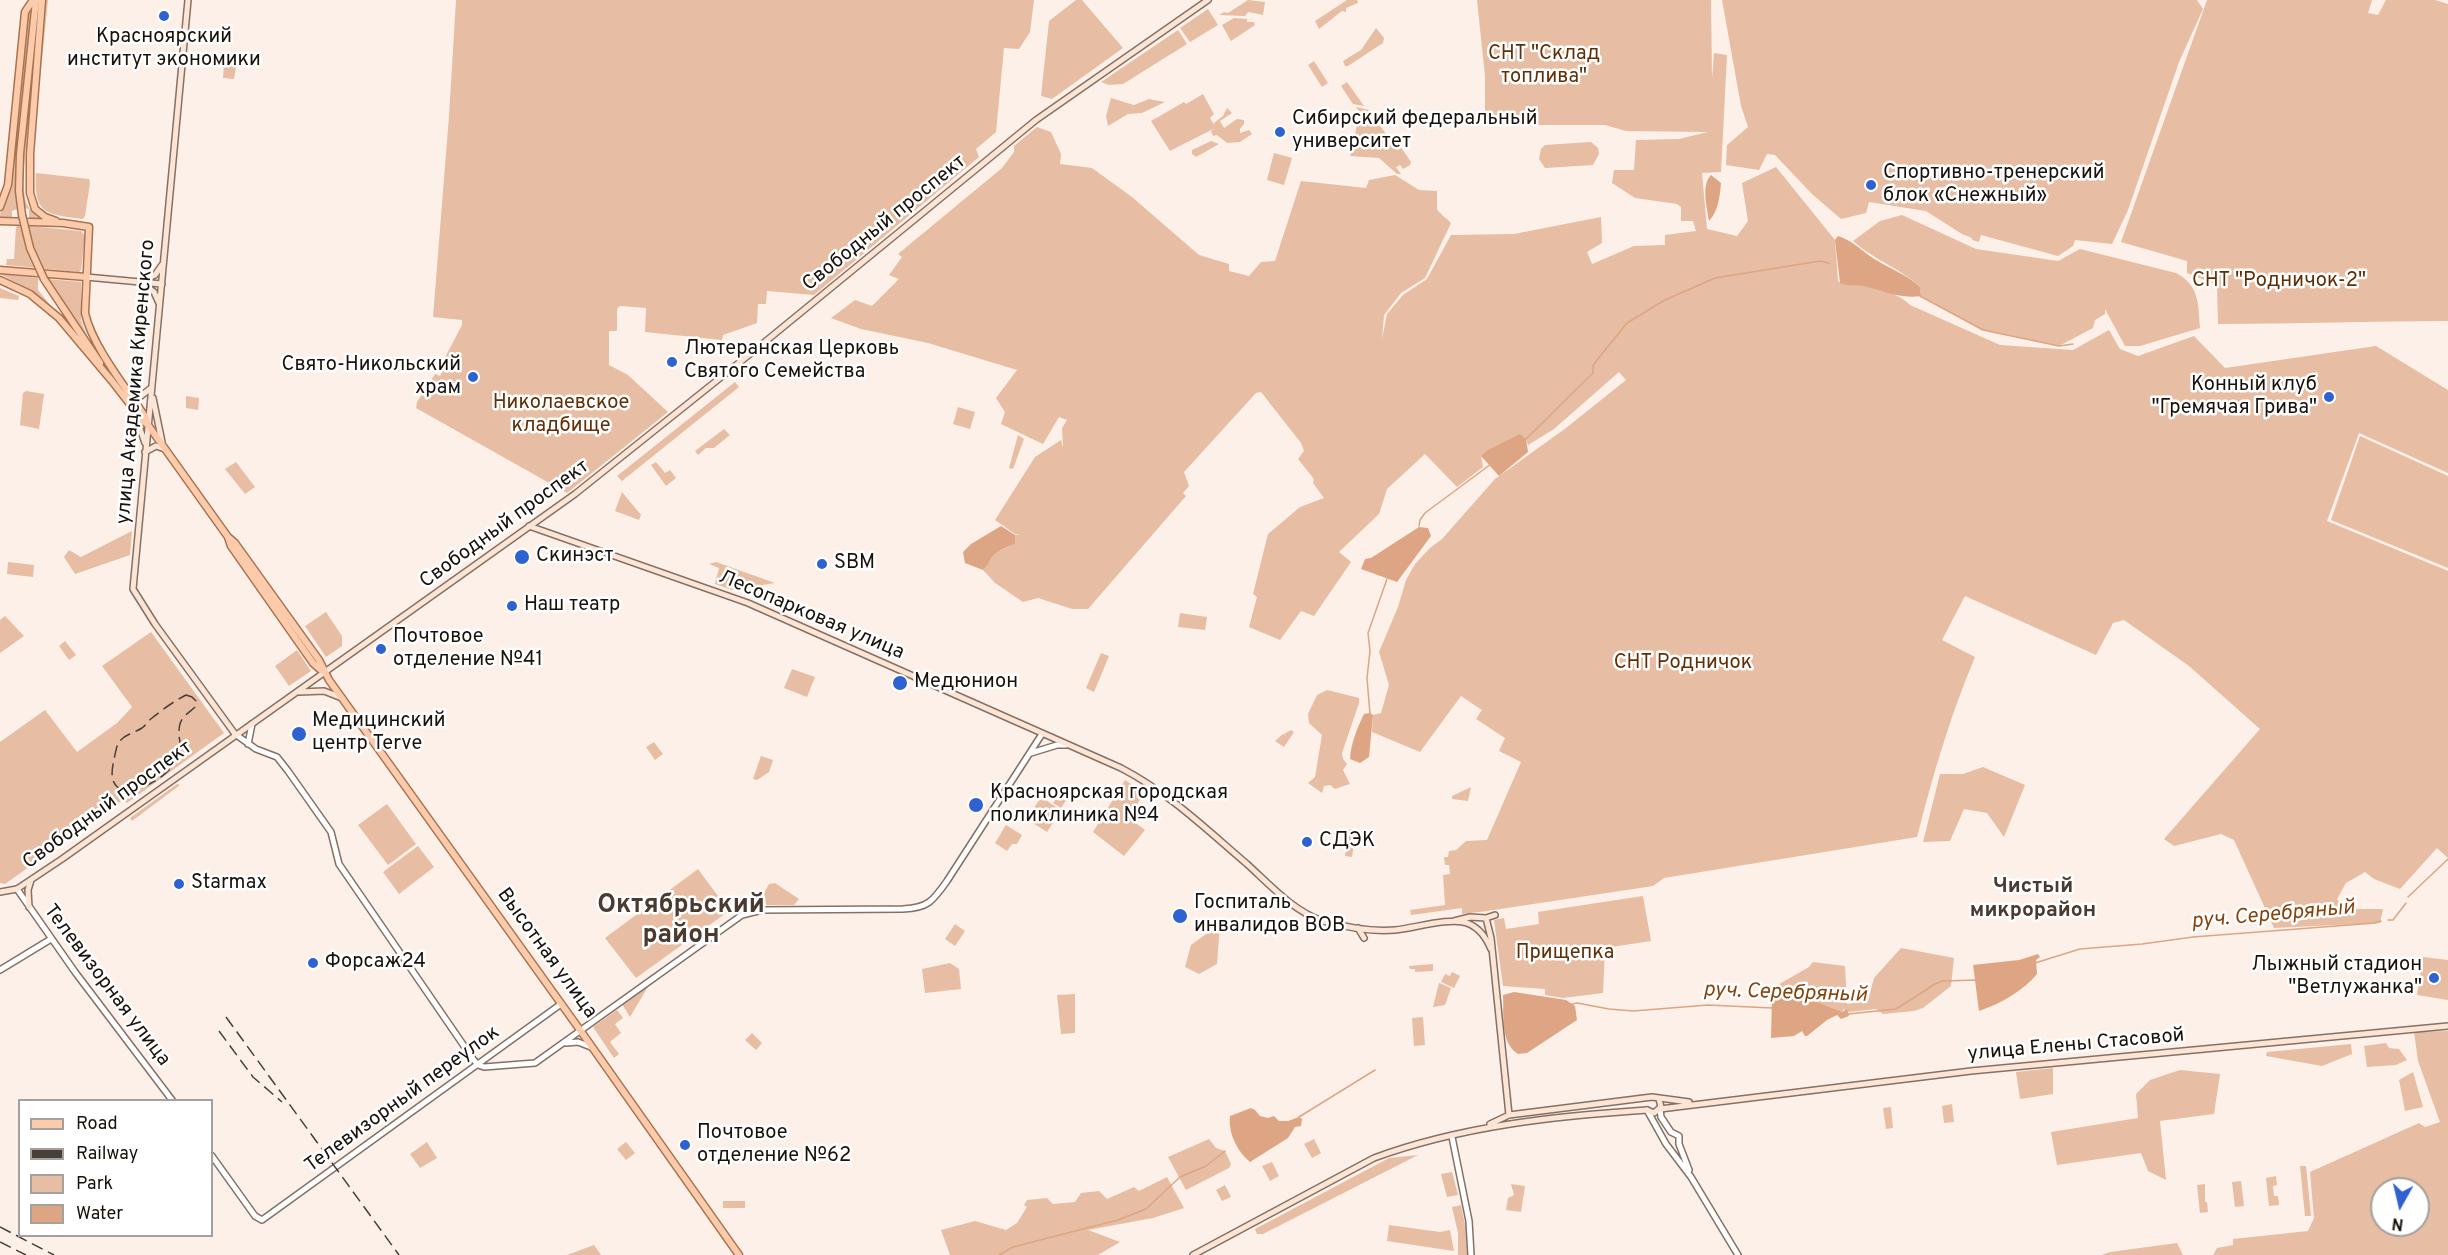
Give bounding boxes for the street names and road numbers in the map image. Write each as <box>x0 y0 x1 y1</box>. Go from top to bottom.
street label: Свободный проспект <box>799 151 971 297</box>
street label: улица Академика Киренского <box>113 239 161 525</box>
street label: Свободный проспект <box>416 456 594 594</box>
street label: Лесопарковая улица <box>714 566 908 666</box>
street label: Свободный проспект <box>19 737 197 875</box>
street label: Высотная улица <box>491 884 601 1024</box>
street label: Телевизорная улица <box>37 900 175 1072</box>
street label: Телевизорный переулок <box>301 1021 505 1179</box>
street label: улица Елены Стасовой <box>1966 1025 2186 1067</box>

